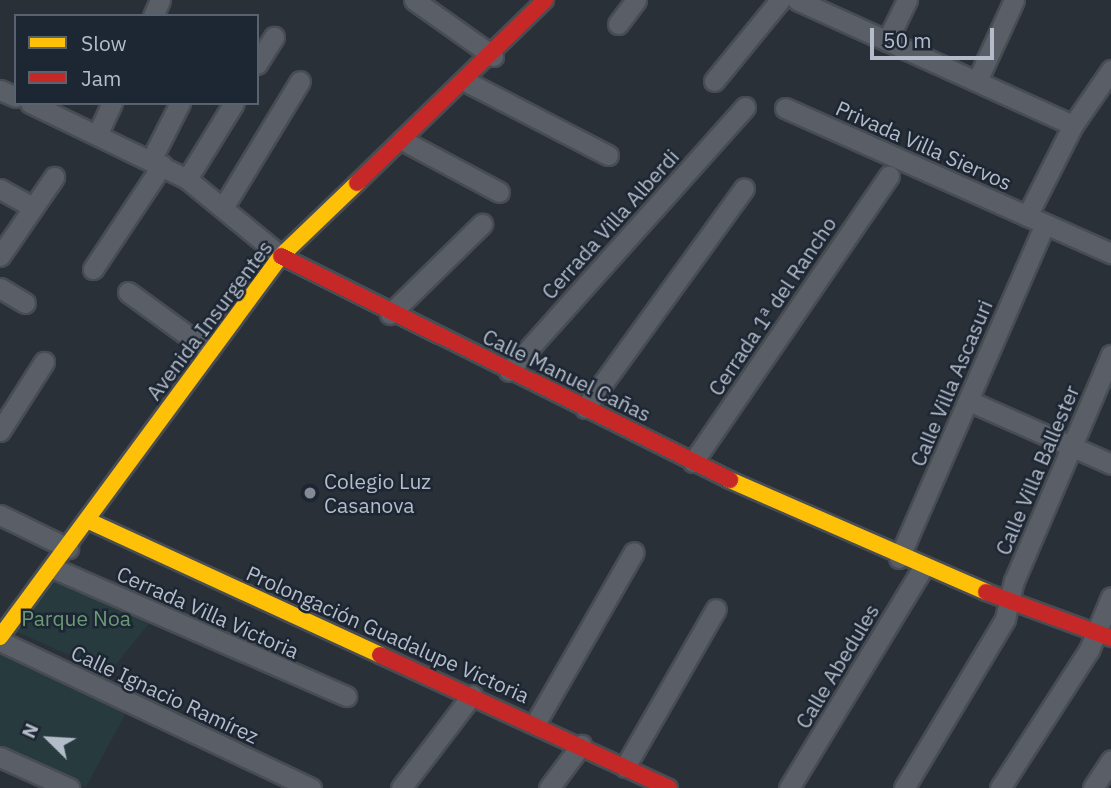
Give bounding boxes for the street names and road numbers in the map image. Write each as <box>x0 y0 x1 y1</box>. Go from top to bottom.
street label: Privada Villa Siervos <box>832 95 1016 195</box>
street label: Cerrada Villa Alberdi <box>536 144 684 304</box>
street label: Cerrada 1ª del Rancho <box>703 212 841 400</box>
street label: Avenida Insurgentes <box>141 235 277 405</box>
street label: Calle Villa Ascasuri <box>905 296 997 470</box>
street label: Calle Manuel Cañas <box>479 323 655 427</box>
street label: Calle Villa Ballester <box>990 381 1084 559</box>
street label: Cerrada Villa Victoria <box>113 560 303 664</box>
street label: Prolongación Guadalupe Victoria <box>243 560 533 708</box>
street label: Calle Abedules <box>790 599 884 733</box>
street label: Calle Ignacio Ramírez <box>67 639 263 749</box>

